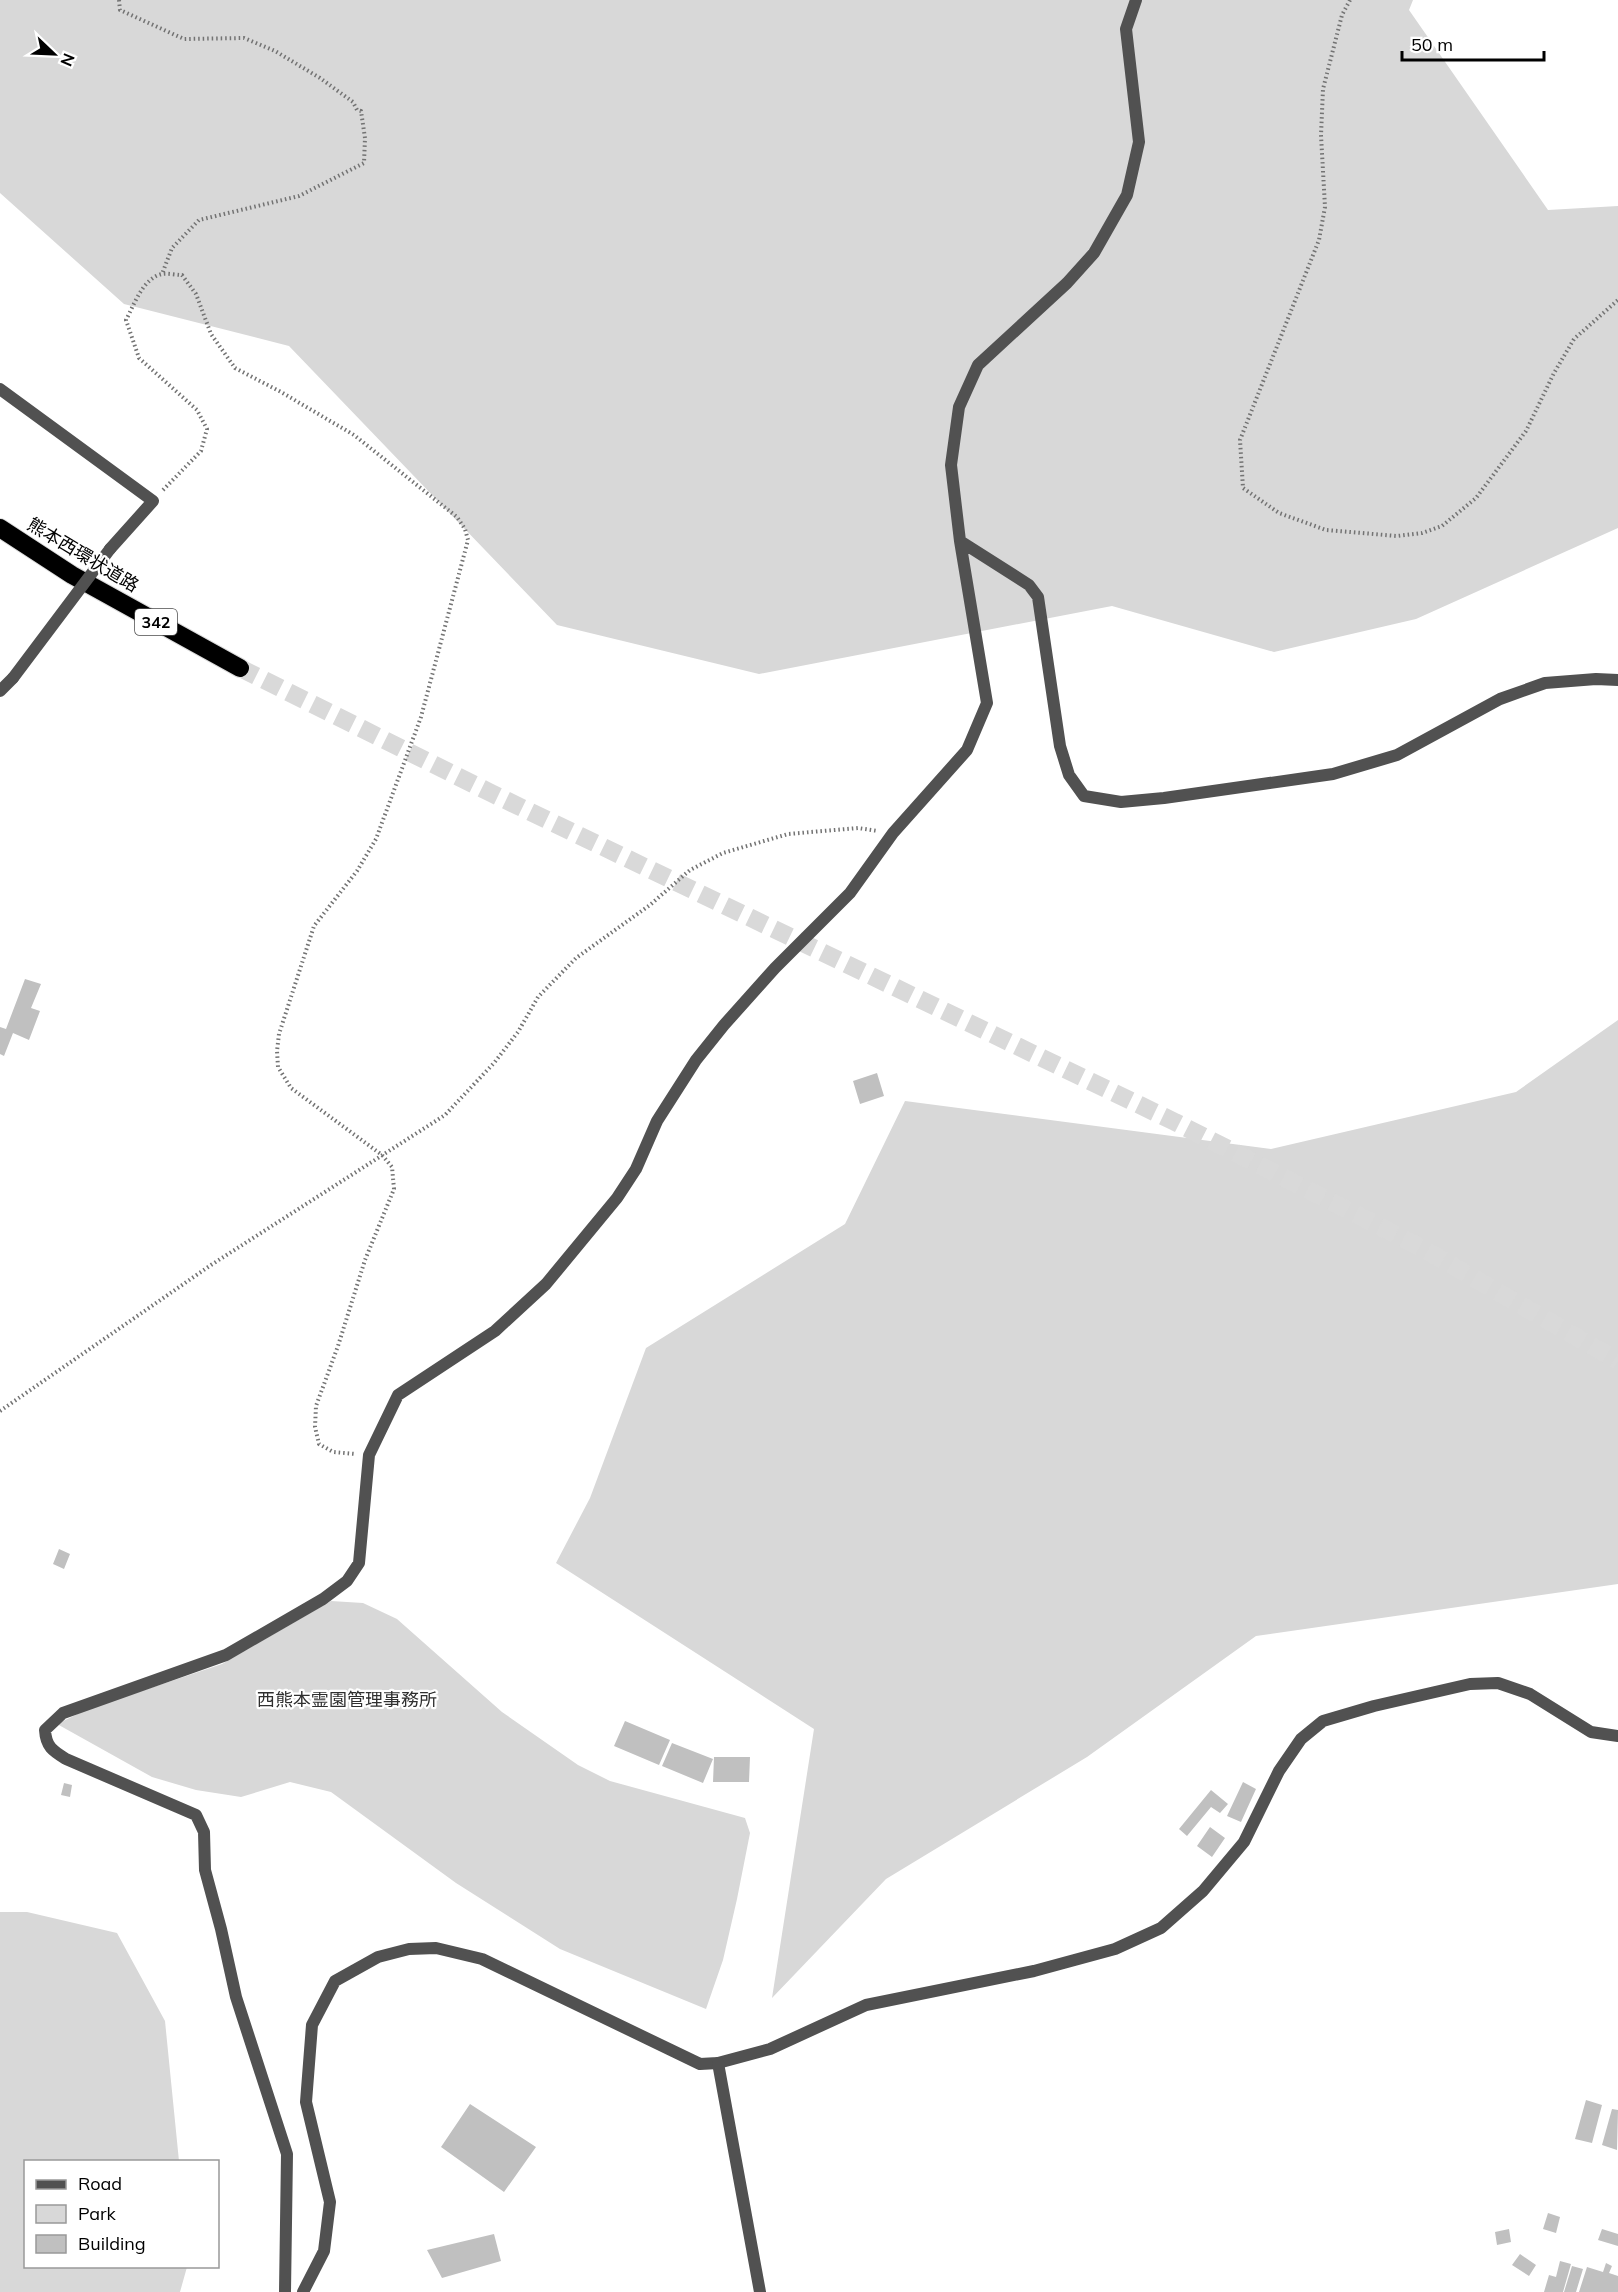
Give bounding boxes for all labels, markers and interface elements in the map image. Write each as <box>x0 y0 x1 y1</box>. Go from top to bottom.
north arrow <box>24 24 84 84</box>
scale bar <box>1402 24 1544 62</box>
text: 50 m <box>1411 33 1453 56</box>
text: N <box>56 50 79 69</box>
street label: 熊本西環状道路 <box>23 512 143 597</box>
road number: 342 <box>135 609 177 635</box>
park label: 西熊本霊園管理事務所 <box>257 1688 437 1711</box>
legend <box>24 2160 219 2268</box>
text: Road <box>78 2172 122 2195</box>
text: Park <box>78 2202 117 2225</box>
text: Building <box>78 2232 146 2255</box>

